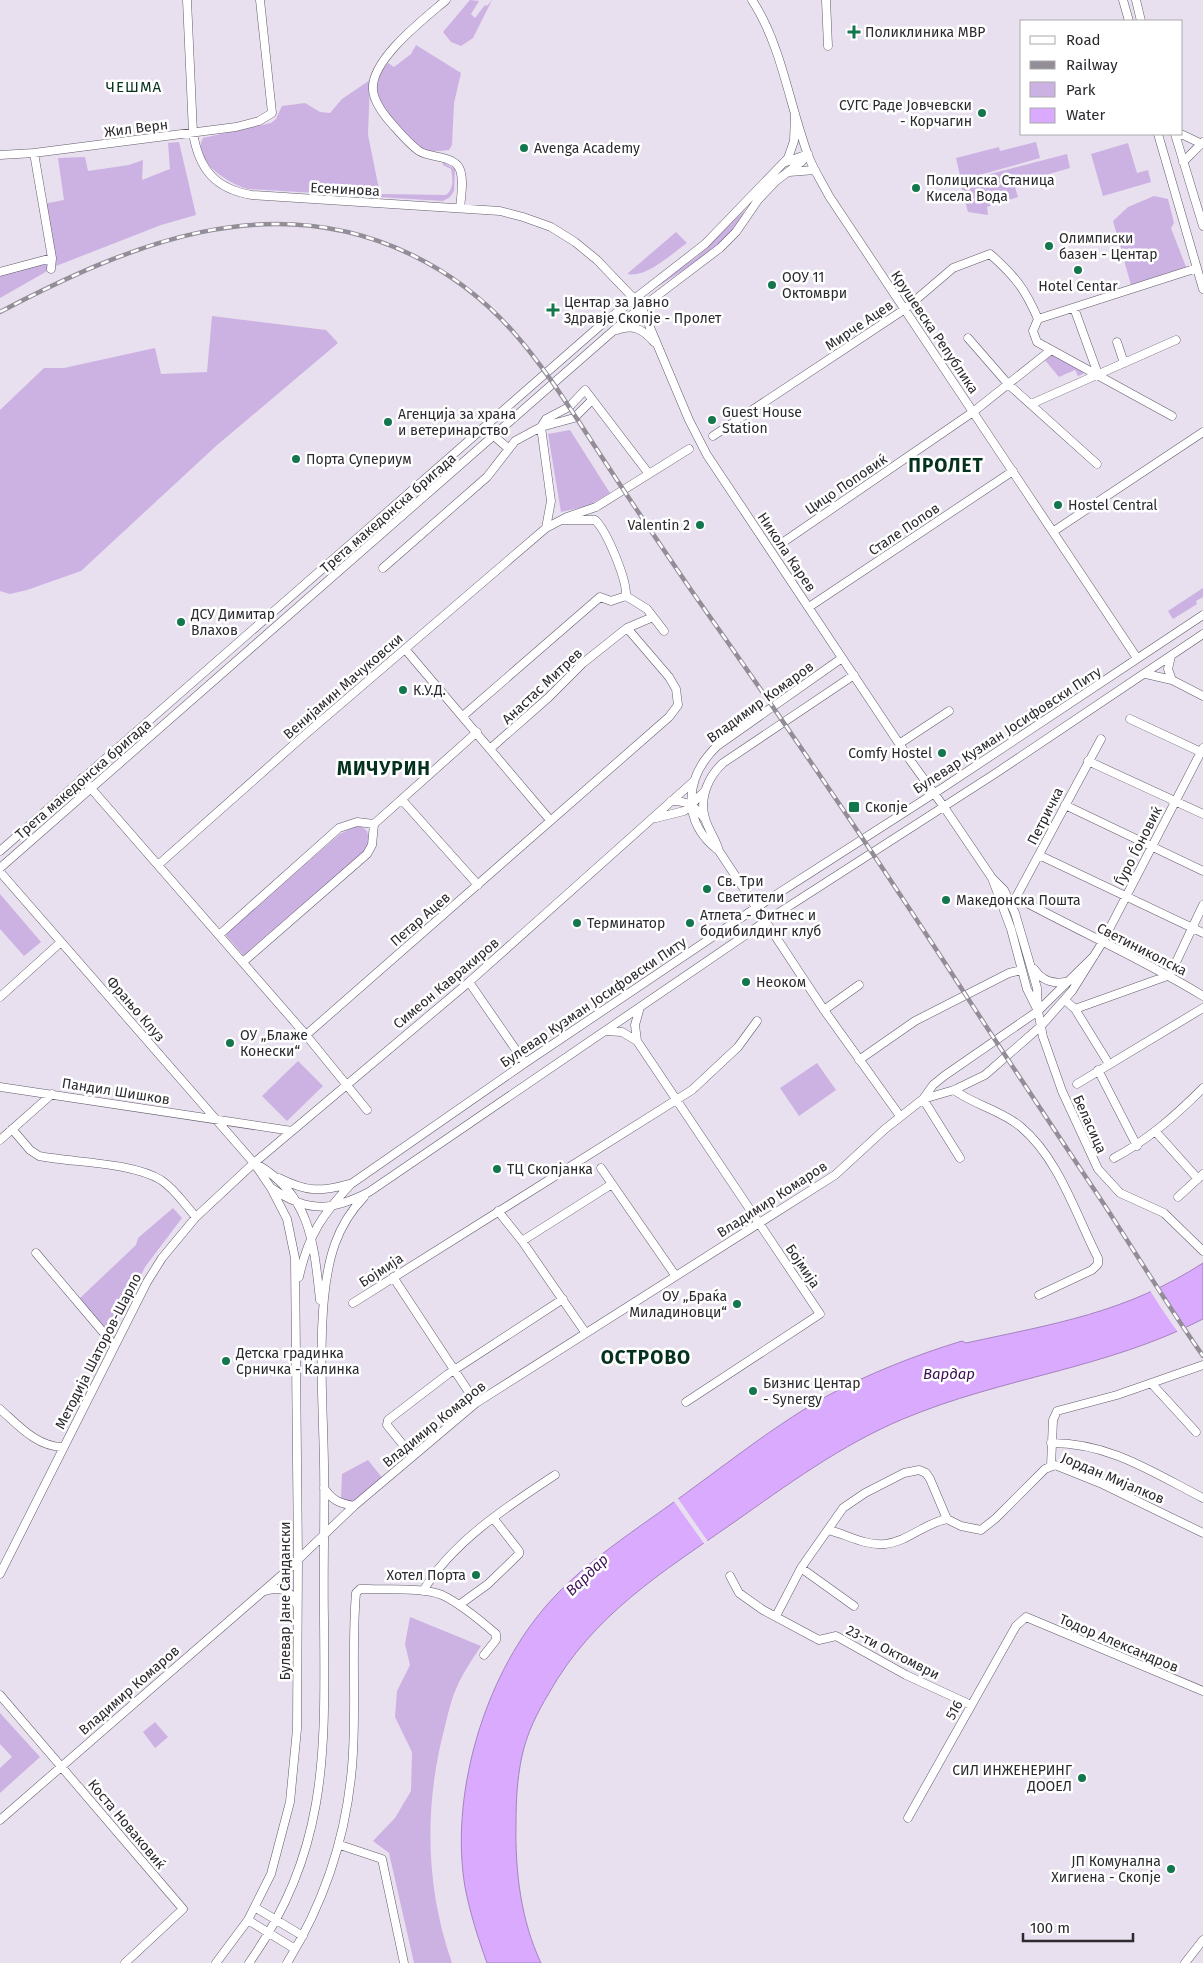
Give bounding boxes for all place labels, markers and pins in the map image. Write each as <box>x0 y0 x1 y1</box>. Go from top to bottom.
place label: Поликлиника МВР <box>865 24 985 41</box>
marker: Поликлиника МВР <box>847 25 861 39</box>
place label: СУГС Раде Јовчевски - Корчагин <box>839 97 972 130</box>
marker: СУГС Раде Јовчевски - Корчагин <box>976 107 988 119</box>
place label: Avenga Academy <box>534 140 640 157</box>
marker: Avenga Academy <box>518 142 530 154</box>
place label: Полициска Станица Кисела Вода <box>926 172 1055 205</box>
marker: Полициска Станица Кисела Вода <box>910 182 922 194</box>
place label: Олимписки базен - Центар <box>1059 230 1157 263</box>
marker: Олимписки базен - Центар <box>1043 240 1055 252</box>
marker: Hotel Centar <box>1072 264 1084 276</box>
place label: ООУ 11 Октомври <box>782 269 847 302</box>
place label: Hotel Centar <box>1038 278 1118 295</box>
marker: ООУ 11 Октомври <box>766 279 778 291</box>
place label: Центар за Јавно Здравје Скопје - Пролет <box>564 294 722 327</box>
marker: Центар за Јавно Здравје Скопје - Пролет <box>546 303 560 317</box>
place label: Guest House Station <box>722 404 802 437</box>
place label: Агенција за храна и ветеринарство <box>398 406 516 439</box>
marker: Guest House Station <box>706 414 718 426</box>
marker: Агенција за храна и ветеринарство <box>382 416 394 428</box>
place label: Порта Супериум <box>306 451 412 468</box>
marker: Порта Супериум <box>290 453 302 465</box>
place label: Hostel Central <box>1068 497 1157 514</box>
marker: Hostel Central <box>1052 499 1064 511</box>
place label: Valentin 2 <box>628 517 690 534</box>
marker: Valentin 2 <box>694 519 706 531</box>
place label: ДСУ Димитар Влахов <box>190 606 275 639</box>
marker: ДСУ Димитар Влахов <box>175 616 187 628</box>
place label: К.У.Д. <box>413 682 446 699</box>
marker: К.У.Д. <box>397 684 409 696</box>
place label: Comfy Hostel <box>848 745 932 762</box>
marker: Comfy Hostel <box>936 747 948 759</box>
place label: Скопје <box>865 799 908 816</box>
marker: Скопје <box>847 800 861 814</box>
place label: Св. Три Светители <box>717 873 784 906</box>
marker: Св. Три Светители <box>701 883 713 895</box>
place label: Македонска Пошта <box>956 892 1081 909</box>
marker: Македонска Пошта <box>940 894 952 906</box>
place label: Атлета - Фитнес и бодибилдинг клуб <box>700 907 821 940</box>
place label: Терминатор <box>587 915 665 932</box>
marker: Терминатор <box>571 917 583 929</box>
marker: Атлета - Фитнес и бодибилдинг клуб <box>684 917 696 929</box>
place label: Неоком <box>756 974 806 991</box>
marker: Неоком <box>740 976 752 988</box>
place label: ОУ „Блаже Конески“ <box>240 1027 308 1060</box>
marker: ОУ „Блаже Конески“ <box>224 1037 236 1049</box>
place label: ТЦ Скопјанка <box>507 1161 593 1178</box>
marker: ТЦ Скопјанка <box>491 1163 503 1175</box>
place label: ОУ „Браќа Миладиновци“ <box>629 1288 727 1321</box>
marker: ОУ „Браќа Миладиновци“ <box>731 1298 743 1310</box>
place label: Детска градинка Срничка - Калинка <box>235 1345 360 1378</box>
marker: Детска градинка Срничка - Калинка <box>220 1355 232 1367</box>
place label: Бизнис Центар - Synergy <box>763 1375 861 1408</box>
marker: Бизнис Центар - Synergy <box>747 1385 759 1397</box>
place label: Хотел Порта <box>387 1567 466 1584</box>
marker: Хотел Порта <box>470 1569 482 1581</box>
place label: СИЛ ИНЖЕНЕРИНГ ДООЕЛ <box>952 1762 1072 1795</box>
marker: СИЛ ИНЖЕНЕРИНГ ДООЕЛ <box>1076 1772 1088 1784</box>
place label: ЈП Комунална Хигиена - Скопје <box>1051 1853 1161 1886</box>
marker: ЈП Комунална Хигиена - Скопје <box>1165 1863 1177 1875</box>

